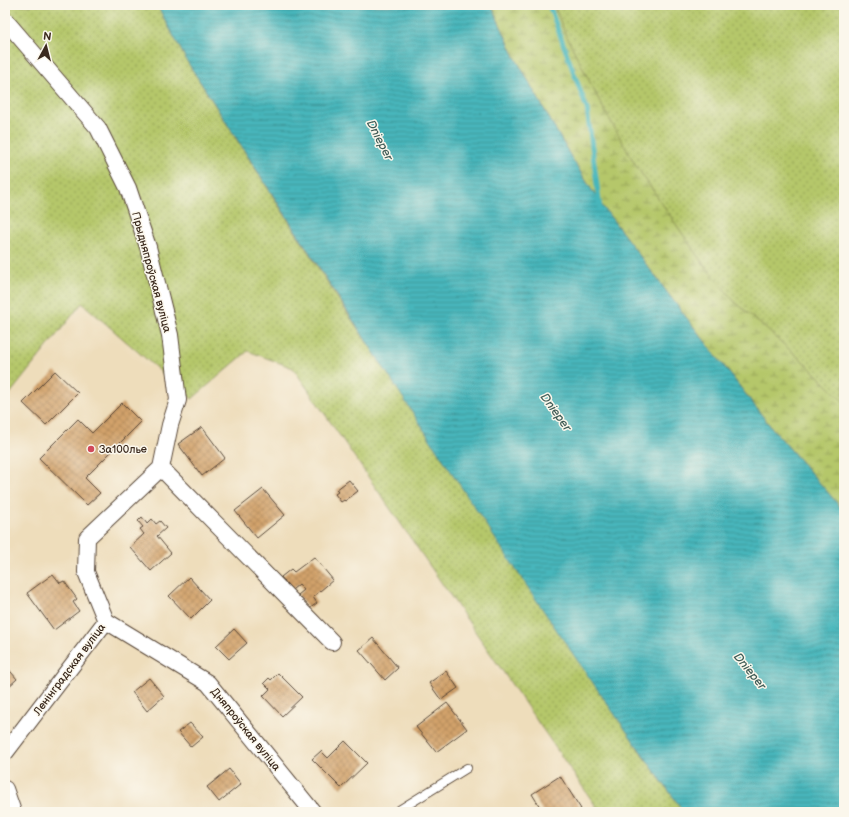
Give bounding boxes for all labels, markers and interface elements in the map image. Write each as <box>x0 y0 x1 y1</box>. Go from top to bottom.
north arrow <box>26 26 66 66</box>
text: N <box>42 30 52 44</box>
water label: Dnieper <box>363 118 397 164</box>
street label: Прыдняпроўская вуліца <box>129 210 174 334</box>
water label: Dnieper <box>537 390 575 436</box>
place label: За100лье <box>99 443 147 456</box>
marker: За100лье <box>86 444 96 454</box>
street label: Ленінградская вуліца <box>30 621 108 718</box>
water label: Dnieper <box>730 650 770 694</box>
street label: Дняпроўская вуліца <box>208 685 283 774</box>

